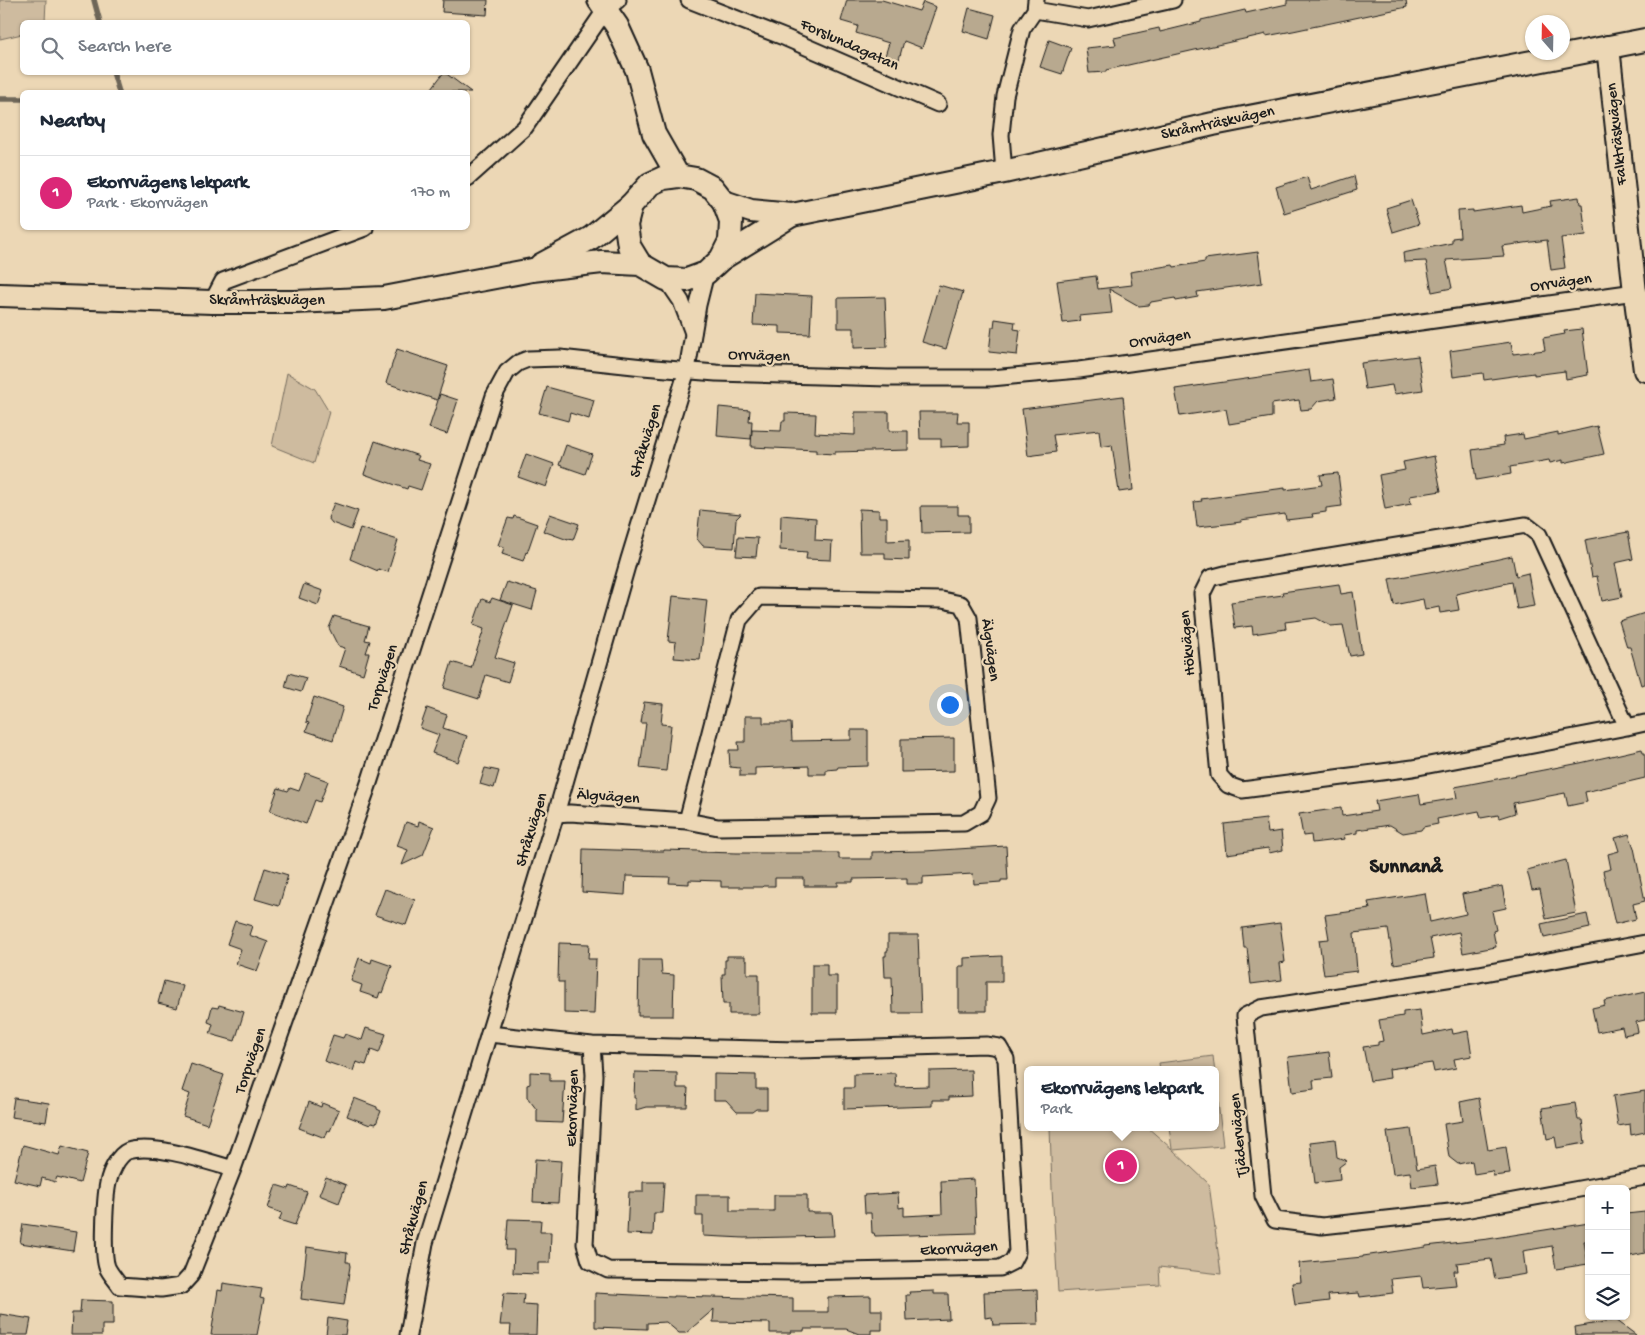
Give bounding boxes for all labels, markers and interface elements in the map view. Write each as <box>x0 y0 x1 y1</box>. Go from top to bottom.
street label: Forslundagatan <box>796 15 902 76</box>
north arrow <box>1525 15 1570 60</box>
search box <box>20 20 470 75</box>
icon: search <box>38 34 66 62</box>
text: Search here <box>78 36 172 59</box>
street label: Falkträskvägen <box>1603 82 1633 187</box>
street label: Skråmträskvägen <box>1160 103 1277 145</box>
text: Nearby <box>40 110 105 135</box>
text: Ekorrvägens lekpark <box>87 172 248 195</box>
text: 1 <box>53 184 59 203</box>
text: 170 m <box>411 184 450 203</box>
text: Park · Ekorrvägen <box>87 195 208 214</box>
street label: Orrvägen <box>1529 270 1593 298</box>
street label: Skråmträskvägen <box>209 292 325 311</box>
street label: Orrvägen <box>1128 326 1192 354</box>
street label: Orrvägen <box>728 346 791 368</box>
street label: Stråkvägen <box>627 401 667 480</box>
street label: Hökvägen <box>1177 609 1201 676</box>
street label: Älgvägen <box>975 617 1003 683</box>
street label: Torpvägen <box>364 642 404 715</box>
your location <box>937 692 963 718</box>
street label: Älgvägen <box>576 786 640 810</box>
street label: Stråkvägen <box>513 790 553 869</box>
district label: Sunnanå <box>1370 856 1444 881</box>
street label: Torpvägen <box>231 1025 272 1098</box>
popup <box>1024 1066 1219 1131</box>
street label: Ekorrvägen <box>563 1068 585 1147</box>
text: Ekorrvägens lekpark <box>1041 1078 1202 1101</box>
street label: Tjädervägen <box>1227 1092 1253 1179</box>
text: Park <box>1041 1101 1071 1120</box>
pin: 1 <box>1105 1147 1137 1185</box>
street label: Stråkvägen <box>396 1178 434 1257</box>
map controls <box>1585 1185 1630 1320</box>
button: + <box>1585 1185 1630 1230</box>
button: − <box>1585 1230 1630 1275</box>
street label: Ekorrvägen <box>920 1238 999 1262</box>
button: layers <box>1585 1275 1630 1320</box>

